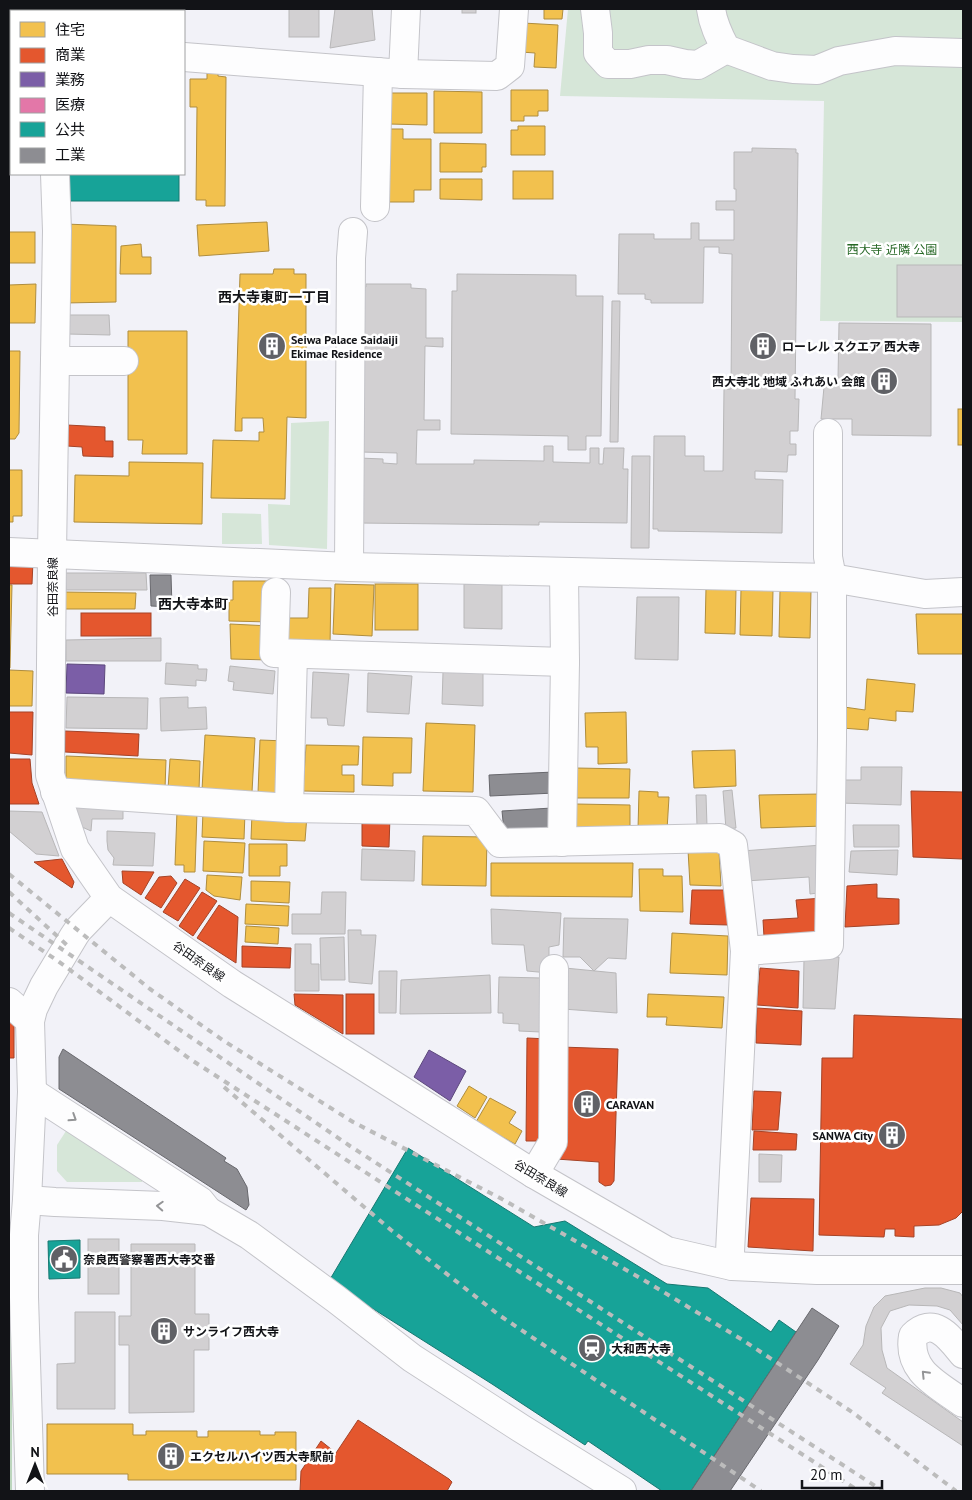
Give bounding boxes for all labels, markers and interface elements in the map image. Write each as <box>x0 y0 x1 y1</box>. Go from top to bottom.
legend <box>10 10 185 175</box>
text: 住宅 <box>55 20 85 39</box>
text: 商業 <box>55 45 85 64</box>
text: 業務 <box>55 70 85 89</box>
text: 医療 <box>55 95 85 114</box>
text: 公共 <box>55 120 85 139</box>
text: 工業 <box>55 145 85 164</box>
park label: 西大寺 近隣 公園 <box>847 242 937 257</box>
district label: 西大寺東町一丁目 <box>218 288 330 306</box>
building icon: Seiwa Palace Saidaiji Ekimae Residence <box>257 331 287 361</box>
building icon: ローレル スクエア 西大寺 <box>748 331 778 361</box>
place label: Seiwa Palace Saidaiji Ekimae Residence <box>291 332 398 361</box>
place label: ローレル スクエア 西大寺 <box>782 339 920 354</box>
building icon: 西大寺北 地域 ふれあい 会館 <box>869 366 899 396</box>
place label: 西大寺北 地域 ふれあい 会館 <box>712 374 865 389</box>
street label: 谷田奈良線 <box>45 557 60 617</box>
district label: 西大寺本町 <box>158 595 228 613</box>
street label: 谷田奈良線 <box>170 938 228 984</box>
building icon: CARAVAN <box>572 1089 602 1119</box>
place label: CARAVAN <box>606 1097 654 1112</box>
one-way arrow <box>67 1112 76 1122</box>
building icon: SANWA City <box>877 1120 907 1150</box>
place label: SANWA City <box>812 1128 873 1143</box>
street label: 谷田奈良線 <box>511 1156 571 1200</box>
one-way arrow <box>155 1200 163 1211</box>
public building icon: 奈良西警察署西大寺交番 <box>49 1244 79 1274</box>
place label: 奈良西警察署西大寺交番 <box>83 1252 216 1267</box>
building icon: サンライフ西大寺 <box>149 1316 179 1346</box>
place label: サンライフ西大寺 <box>183 1324 279 1339</box>
station icon: 大和西大寺 <box>577 1333 607 1363</box>
place label: 大和西大寺 <box>611 1341 671 1356</box>
one-way arrow <box>922 1370 931 1379</box>
north arrow <box>10 1440 60 1490</box>
building icon: エクセルハイツ西大寺駅前 <box>156 1441 186 1471</box>
text: N <box>30 1443 40 1461</box>
place label: エクセルハイツ西大寺駅前 <box>190 1449 334 1464</box>
scale bar <box>802 1458 882 1490</box>
text: 20 m <box>810 1465 843 1484</box>

